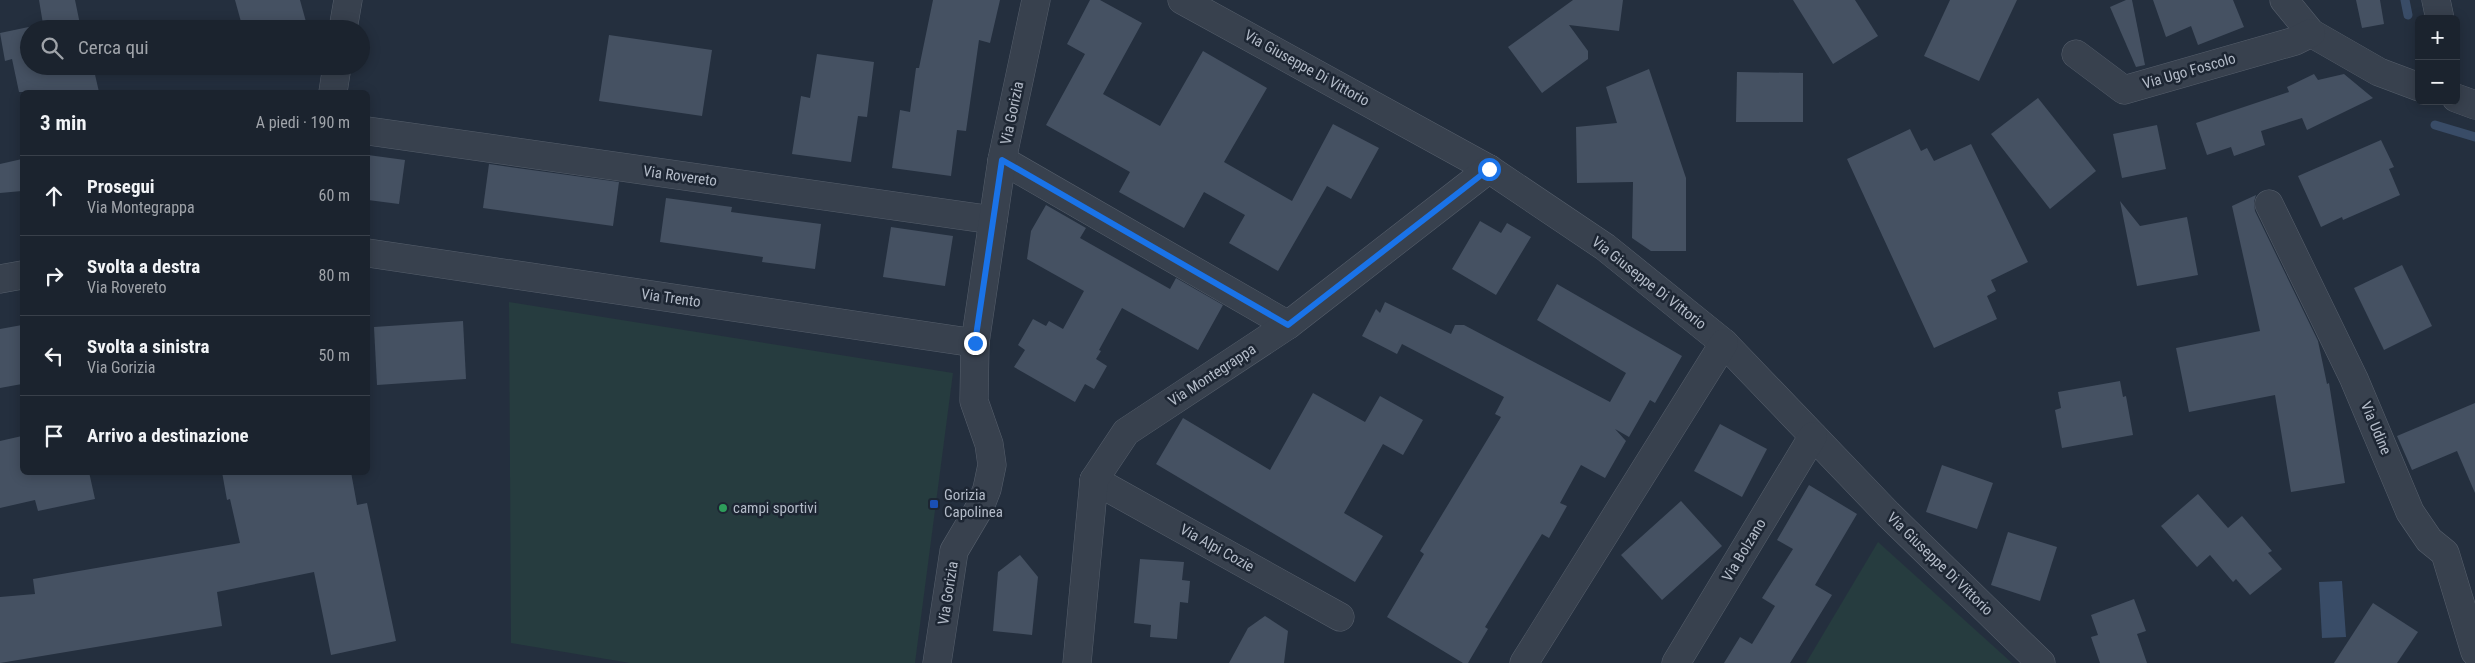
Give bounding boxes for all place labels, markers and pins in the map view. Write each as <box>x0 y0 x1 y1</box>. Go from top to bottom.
place label: Gorizia Capolinea <box>944 486 1003 521</box>
marker: Gorizia Capolinea <box>928 498 940 510</box>
place label: campi sportivi <box>733 499 817 517</box>
marker: campi sportivi <box>717 502 729 514</box>

